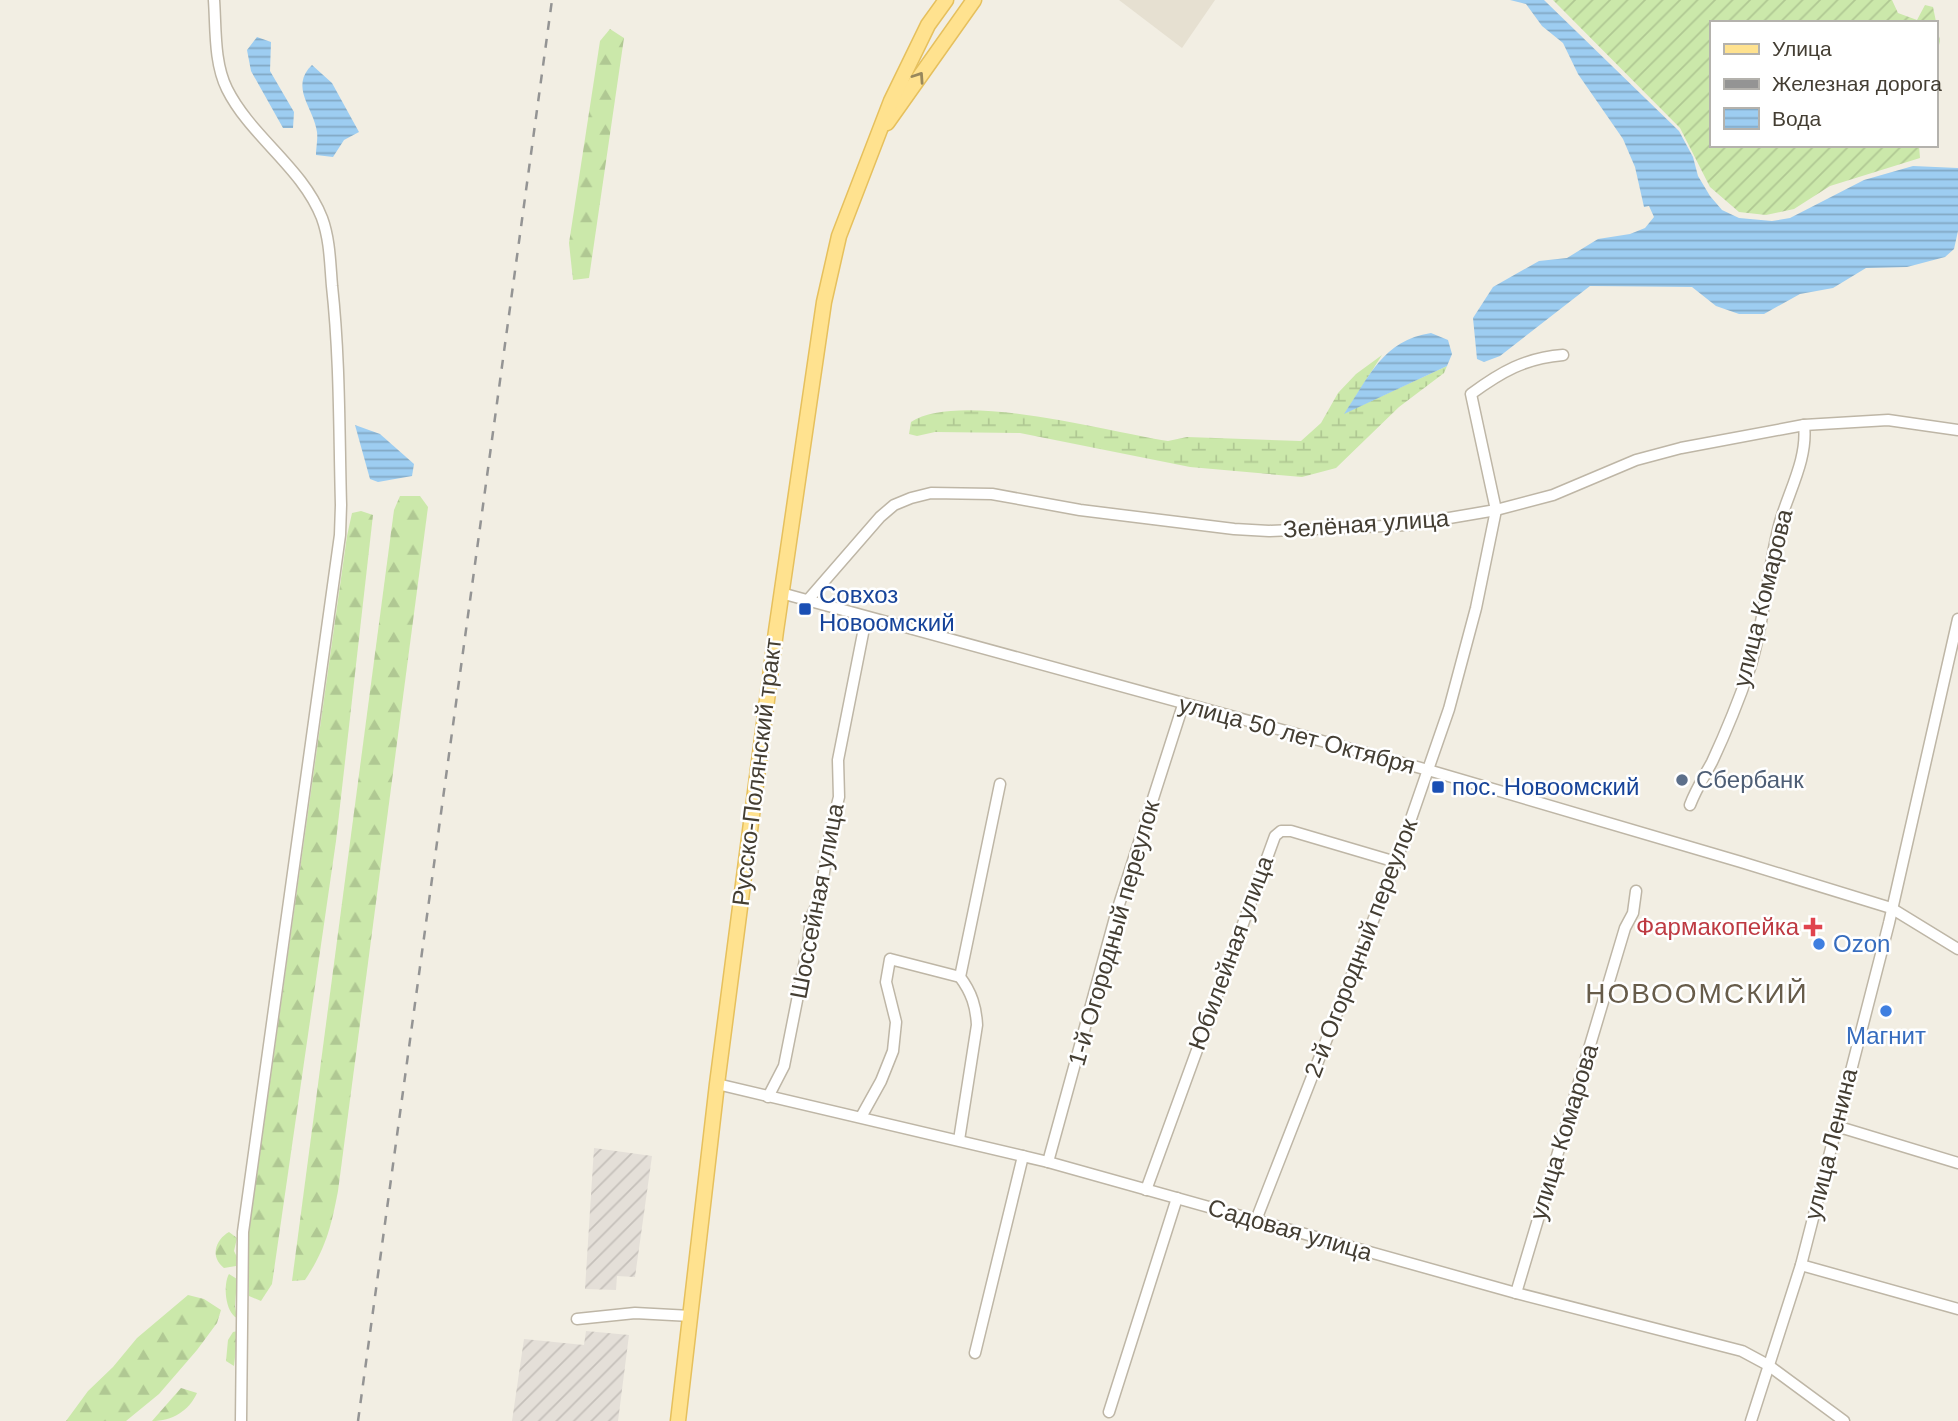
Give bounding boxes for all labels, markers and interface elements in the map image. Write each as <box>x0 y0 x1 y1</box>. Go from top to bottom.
legend <box>1710 21 1937 147</box>
text: Улица <box>1772 37 1832 60</box>
one-way arrow <box>911 72 923 85</box>
text: Железная дорога <box>1772 72 1942 95</box>
text: Вода <box>1772 107 1821 130</box>
street label: Зелёная улица <box>1282 504 1451 543</box>
street label: улица Комарова <box>1727 506 1798 690</box>
place label: Совхоз Новоомский <box>819 581 955 636</box>
marker: Совхоз Новоомский <box>797 601 813 617</box>
street label: Русско-Полянский тракт <box>727 636 786 907</box>
street label: улица 50 лет Октября <box>1176 690 1418 779</box>
place label: Сбербанк <box>1696 766 1804 793</box>
marker: Сбербанк <box>1674 772 1690 788</box>
place label: пос. Новоомский <box>1452 773 1639 800</box>
marker: пос. Новоомский <box>1430 779 1446 795</box>
street label: 1-й Огородный переулок <box>1063 797 1165 1069</box>
street label: Шоссейная улица <box>784 800 849 1001</box>
street label: 2-й Огородный переулок <box>1299 814 1423 1081</box>
street label: Юбилейная улица <box>1183 852 1278 1053</box>
place label: Фармакопейка <box>1636 913 1800 940</box>
marker: Фармакопейка <box>1805 919 1821 935</box>
place label: Ozon <box>1833 930 1890 957</box>
marker: Ozon <box>1811 936 1827 952</box>
district label: НОВООМСКИЙ <box>1585 978 1809 1009</box>
marker: Магнит <box>1878 1003 1894 1019</box>
place label: Магнит <box>1846 1022 1926 1049</box>
street label: улица Комарова <box>1524 1040 1603 1223</box>
street label: улица Ленина <box>1799 1065 1863 1222</box>
street label: Садовая улица <box>1205 1193 1376 1266</box>

